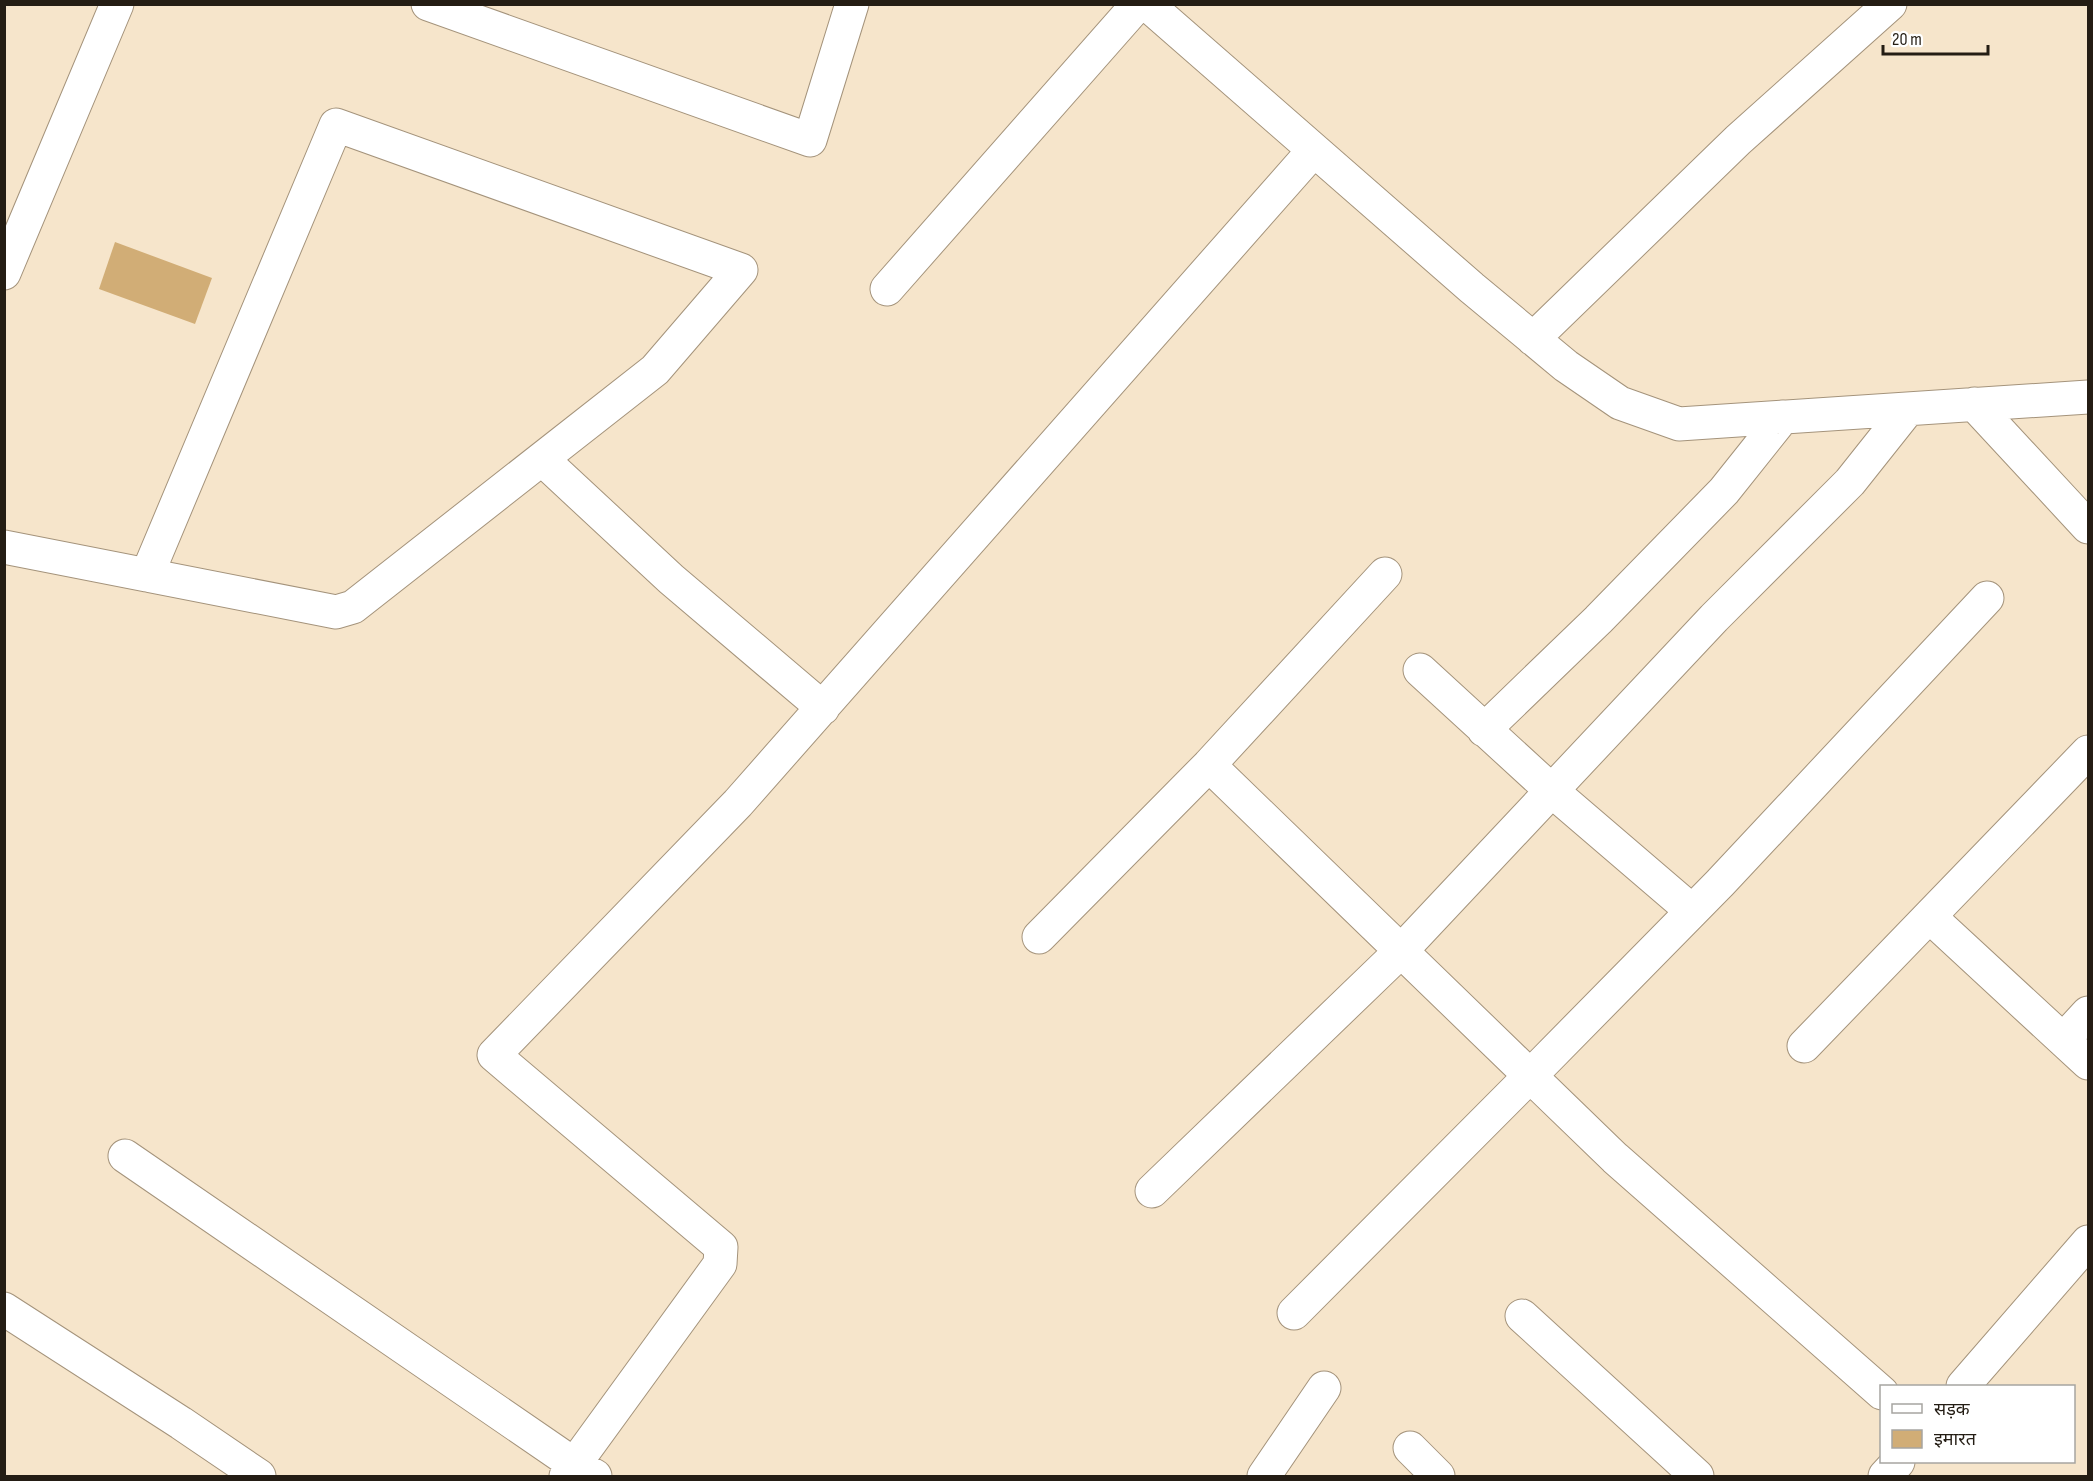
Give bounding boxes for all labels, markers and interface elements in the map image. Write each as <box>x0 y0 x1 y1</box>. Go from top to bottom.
scale bar <box>1883 18 1988 56</box>
text: 20 m <box>1892 29 1922 50</box>
legend <box>1880 1385 2075 1463</box>
text: सड़क <box>1934 1399 1971 1420</box>
text: इमारत <box>1934 1429 1977 1450</box>

